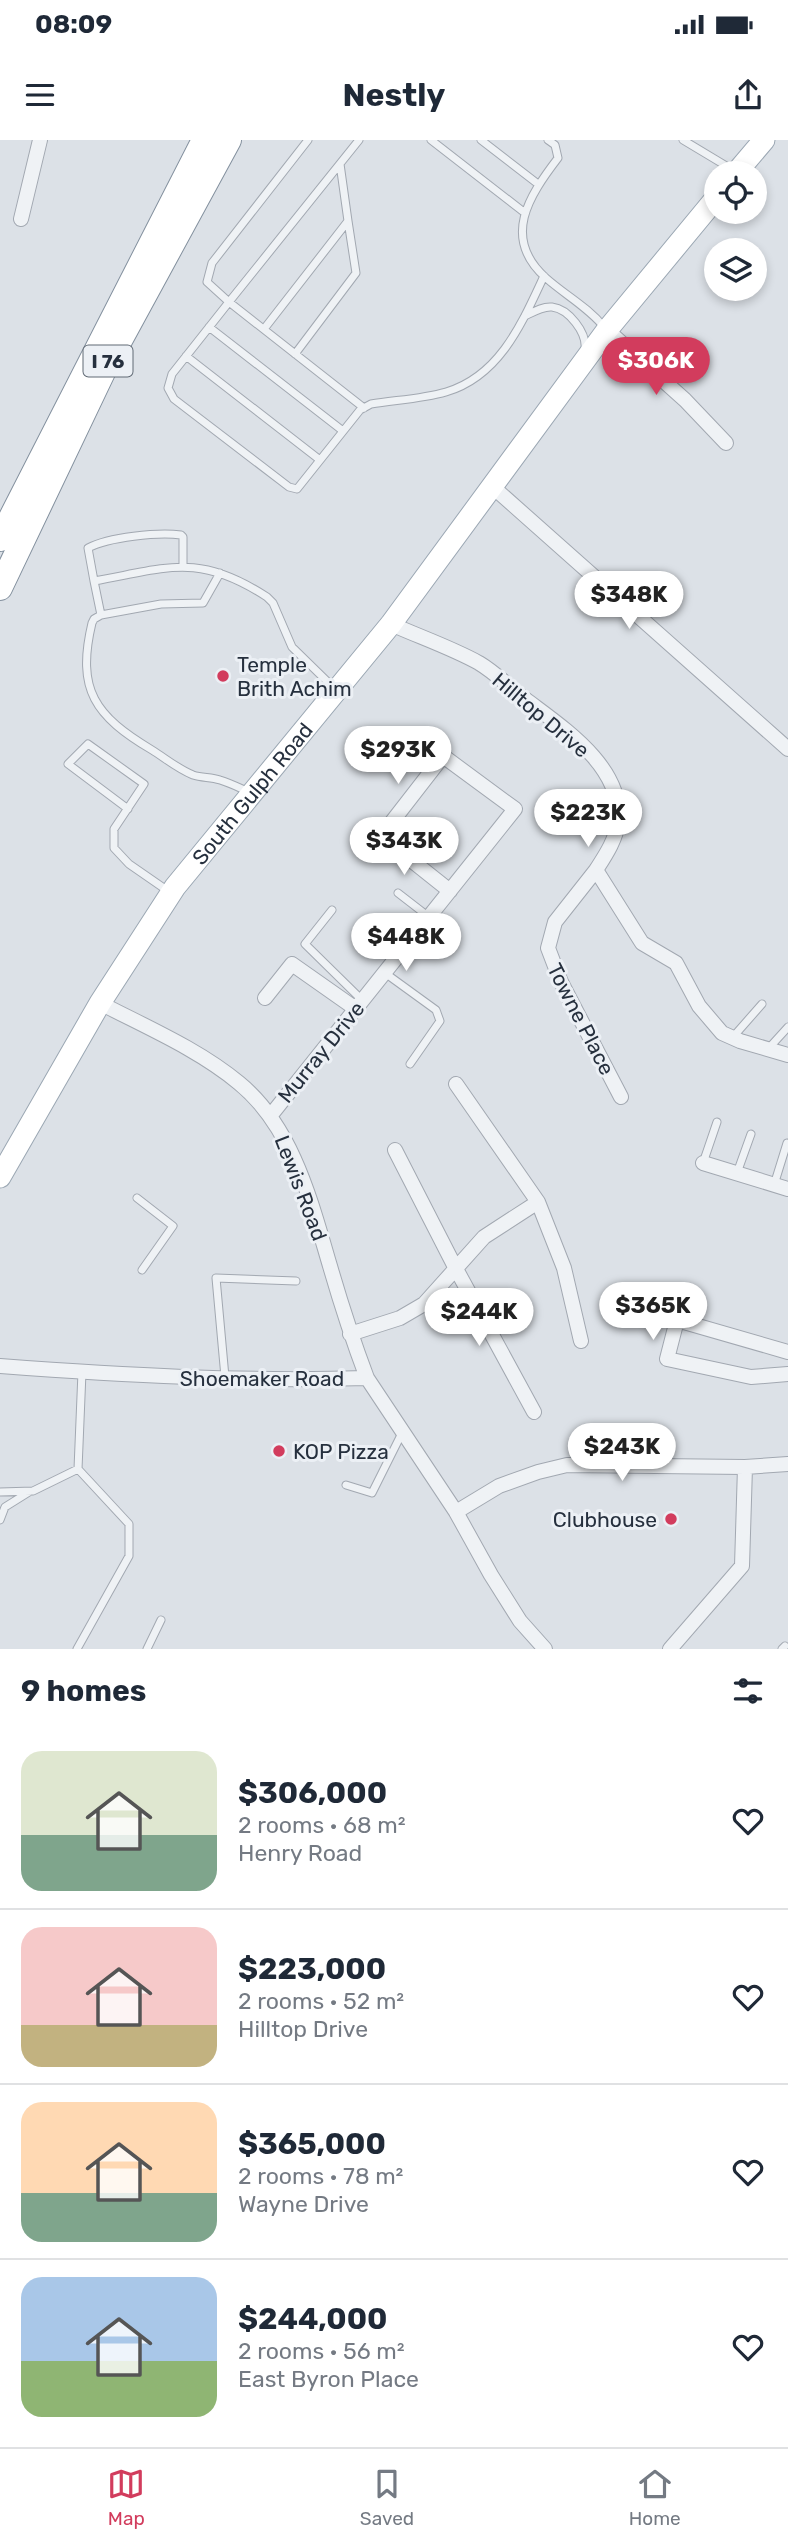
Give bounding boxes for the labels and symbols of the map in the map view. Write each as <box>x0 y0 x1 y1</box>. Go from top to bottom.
pin: $306K <box>607 338 705 397</box>
road number: I 76 <box>84 346 132 376</box>
pin: $348K <box>580 572 678 631</box>
place label: Temple Brith Achim <box>237 652 352 701</box>
street label: Hilltop Drive <box>487 667 595 763</box>
marker: Temple Brith Achim <box>215 668 231 684</box>
street label: South Gulph Road <box>186 717 318 869</box>
pin: $293K <box>349 726 447 786</box>
pin: $223K <box>539 790 637 849</box>
pin: $343K <box>355 818 453 877</box>
pin: $448K <box>357 914 455 973</box>
street label: Towne Place <box>542 959 620 1079</box>
street label: Murray Drive <box>273 996 369 1108</box>
street label: Lewis Road <box>270 1132 332 1244</box>
pin: $365K <box>604 1282 702 1342</box>
pin: $244K <box>430 1288 528 1348</box>
street label: Shoemaker Road <box>180 1366 344 1391</box>
pin: $243K <box>573 1424 671 1483</box>
place label: KOP Pizza <box>293 1439 389 1464</box>
marker: KOP Pizza <box>271 1443 287 1459</box>
place label: Clubhouse <box>553 1507 657 1532</box>
marker: Clubhouse <box>663 1511 679 1527</box>

